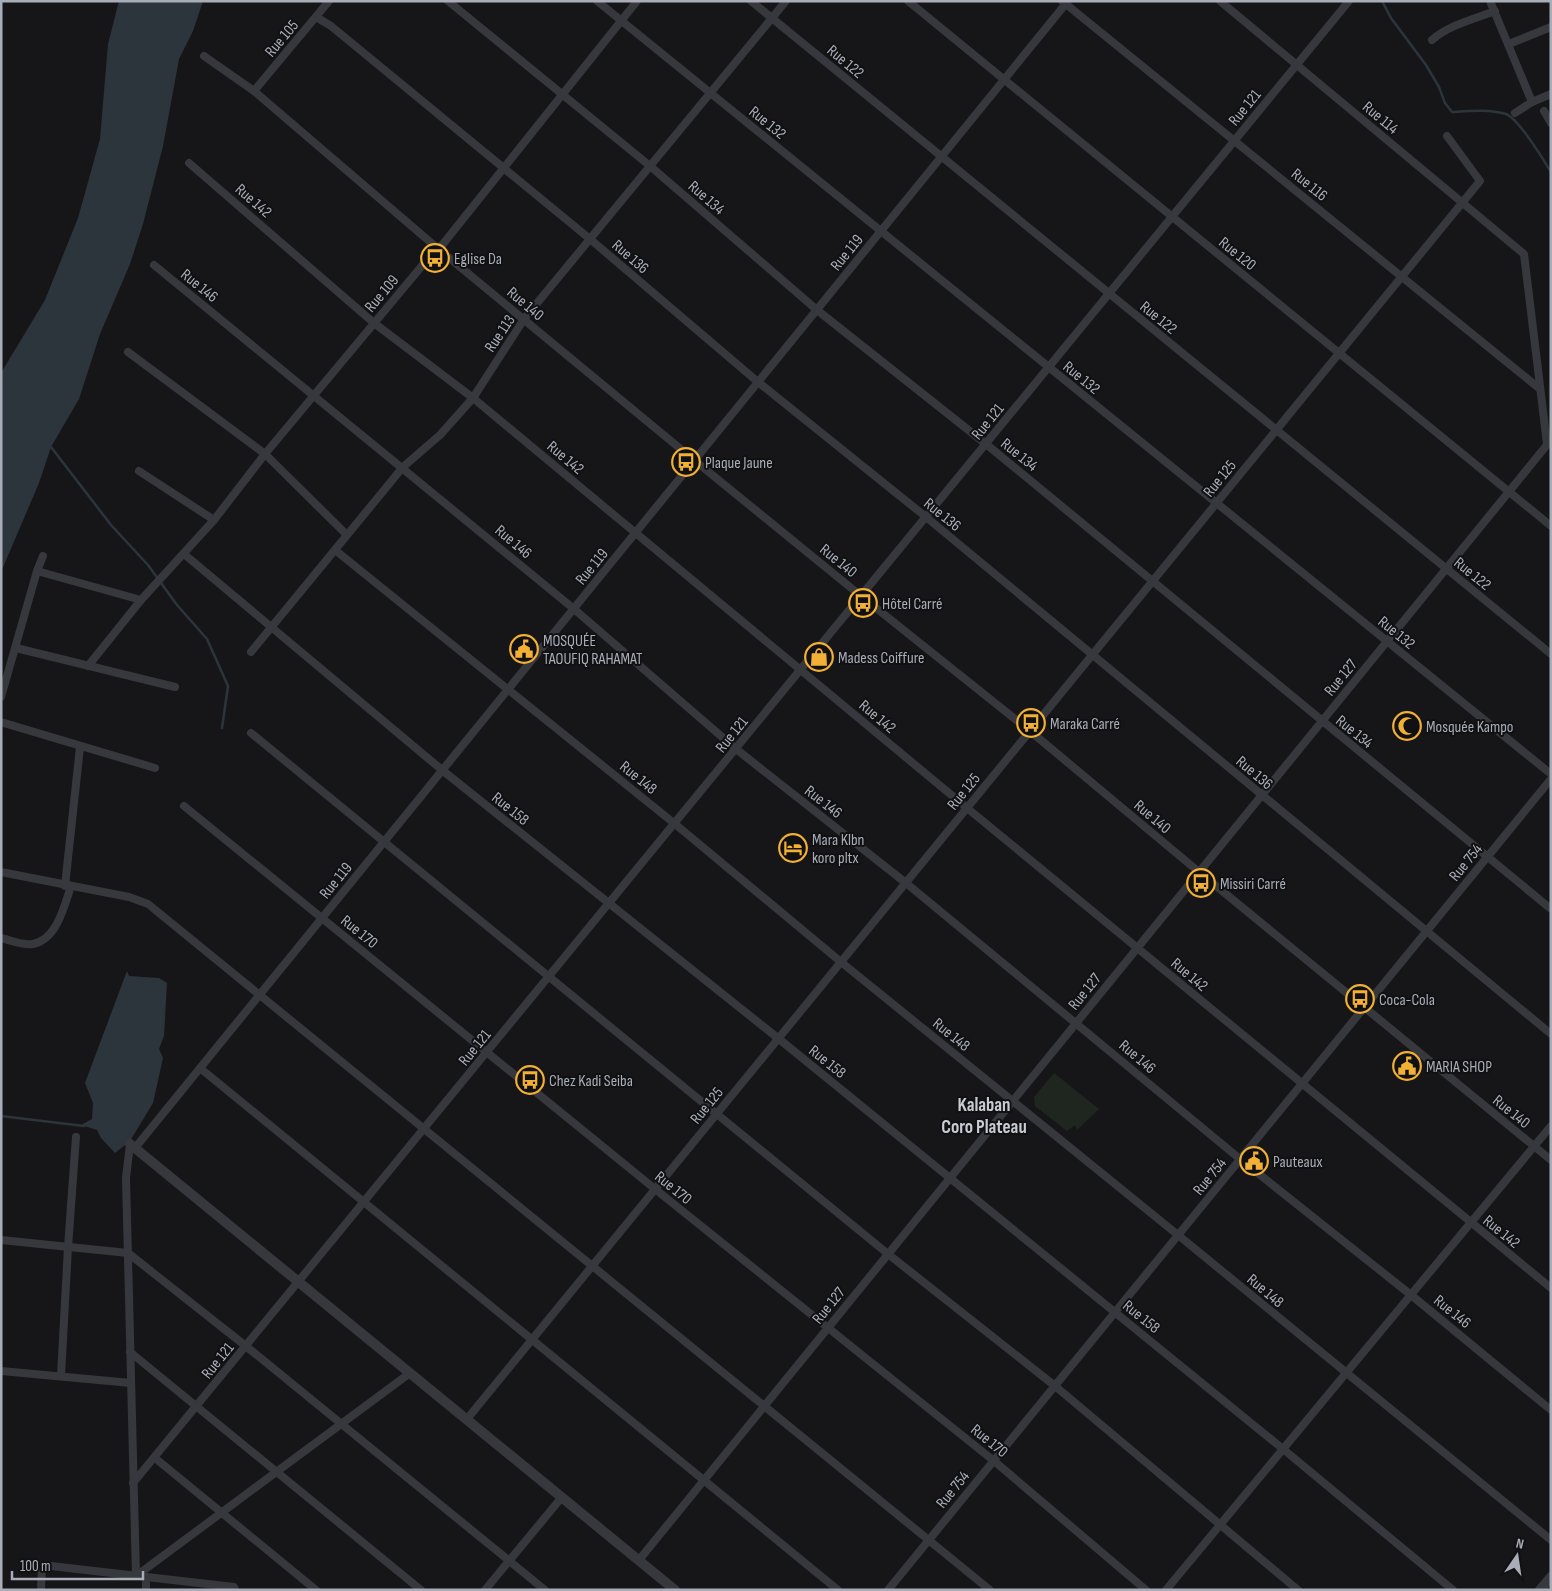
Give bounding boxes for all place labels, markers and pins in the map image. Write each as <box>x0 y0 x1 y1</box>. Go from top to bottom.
bus stop icon: Eglise Da <box>420 243 450 273</box>
place label: Eglise Da <box>454 250 502 269</box>
bus stop icon: Plaque Jaune <box>671 447 701 477</box>
place label: Plaque Jaune <box>705 454 773 473</box>
bus stop icon: Hôtel Carré <box>848 588 878 618</box>
place label: Hôtel Carré <box>882 595 942 614</box>
place label: MOSQUÉE TAOUFIQ RAHAMAT <box>543 632 643 669</box>
public building icon: MOSQUÉE TAOUFIQ RAHAMAT <box>509 634 539 664</box>
shop icon: Madess Coiffure <box>804 642 834 672</box>
place label: Madess Coiffure <box>838 649 925 668</box>
bus stop icon: Maraka Carré <box>1016 708 1046 738</box>
mosque icon: Mosquée Kampo <box>1392 711 1422 741</box>
place label: Maraka Carré <box>1050 715 1120 734</box>
place label: Mosquée Kampo <box>1426 718 1514 737</box>
place label: Mara Klbn koro pltx <box>812 831 864 868</box>
hotel icon: Mara Klbn koro pltx <box>778 833 808 863</box>
bus stop icon: Missiri Carré <box>1186 868 1216 898</box>
place label: Missiri Carré <box>1220 875 1286 894</box>
bus stop icon: Coca-Cola <box>1345 984 1375 1014</box>
place label: Coca-Cola <box>1379 991 1435 1010</box>
public building icon: MARIA SHOP <box>1392 1051 1422 1081</box>
place label: MARIA SHOP <box>1426 1058 1492 1077</box>
bus stop icon: Chez Kadi Seiba <box>515 1065 545 1095</box>
place label: Chez Kadi Seiba <box>549 1072 633 1091</box>
public building icon: Pauteaux <box>1239 1146 1269 1176</box>
place label: Pauteaux <box>1273 1153 1322 1172</box>

